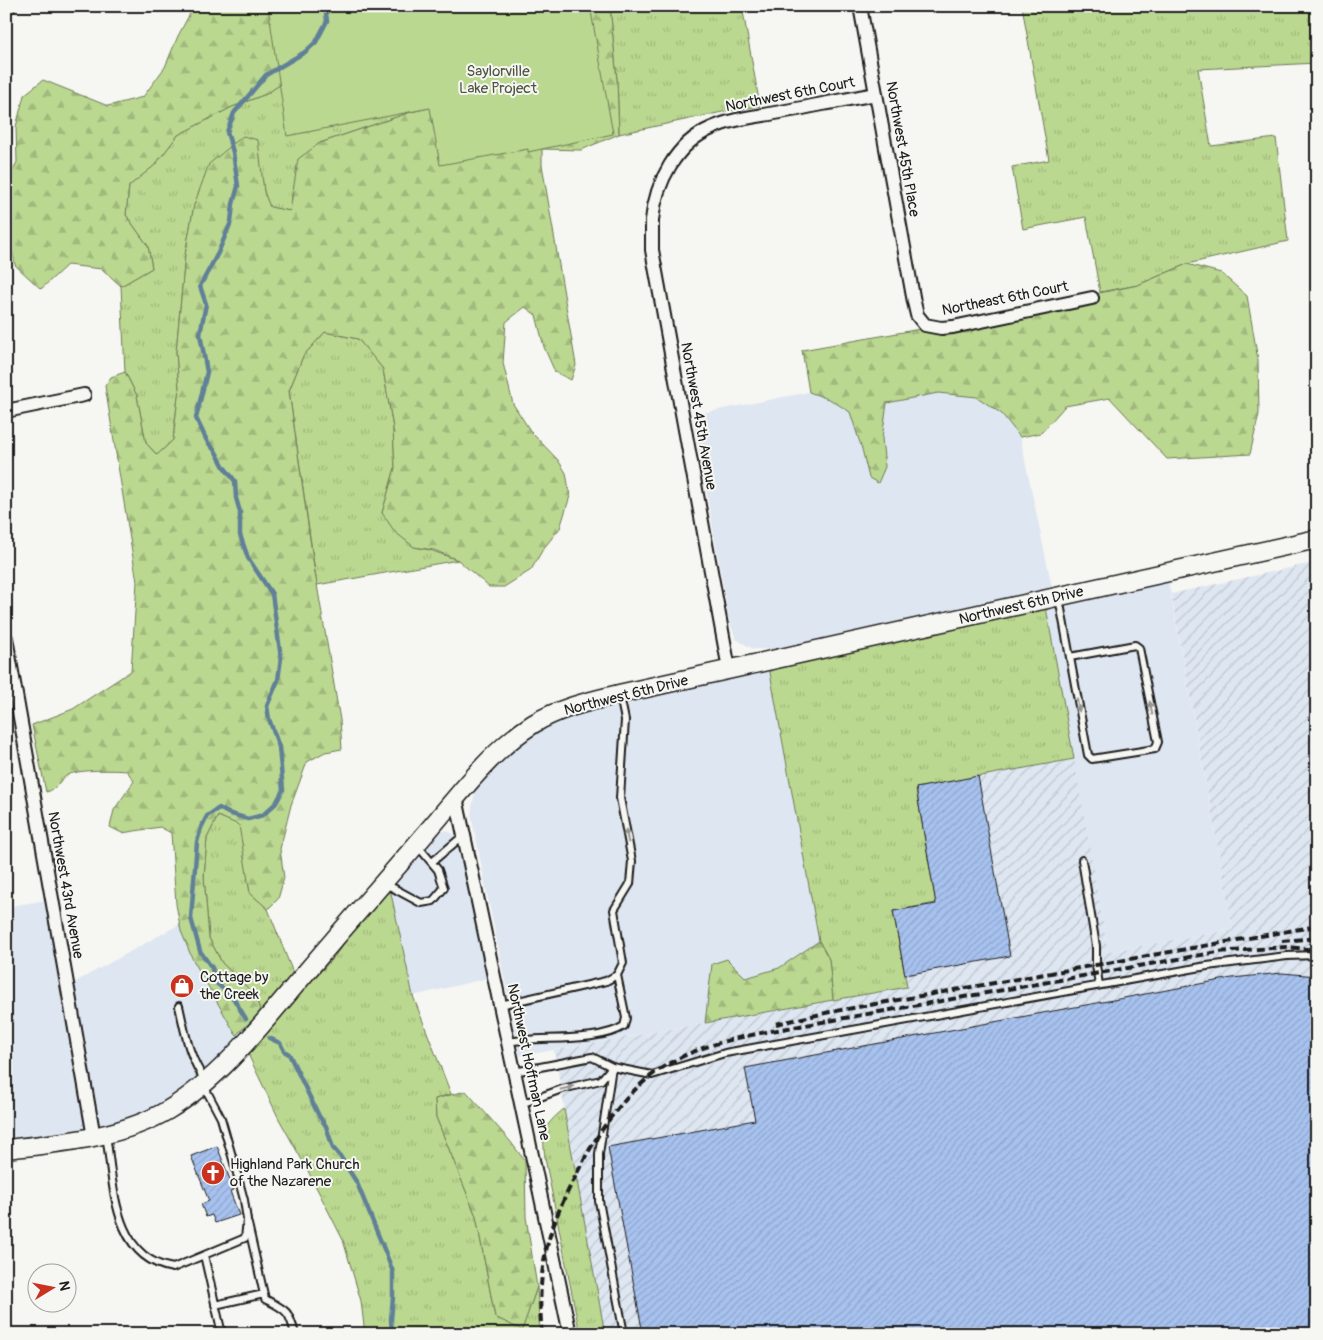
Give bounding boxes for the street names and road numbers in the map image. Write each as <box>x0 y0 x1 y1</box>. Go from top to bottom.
street label: Northwest 6th Court <box>724 72 857 116</box>
street label: Northwest 45th Place <box>881 80 924 219</box>
street label: Northeast 6th Court <box>940 277 1071 320</box>
street label: Northwest 45th Avenue <box>676 341 721 492</box>
street label: Northwest 6th Drive <box>957 582 1086 629</box>
street label: Northwest 6th Drive <box>562 671 691 720</box>
street label: Northwest 43rd Avenue <box>43 810 88 961</box>
street label: Northwest Hoffman Lane <box>503 982 555 1143</box>

